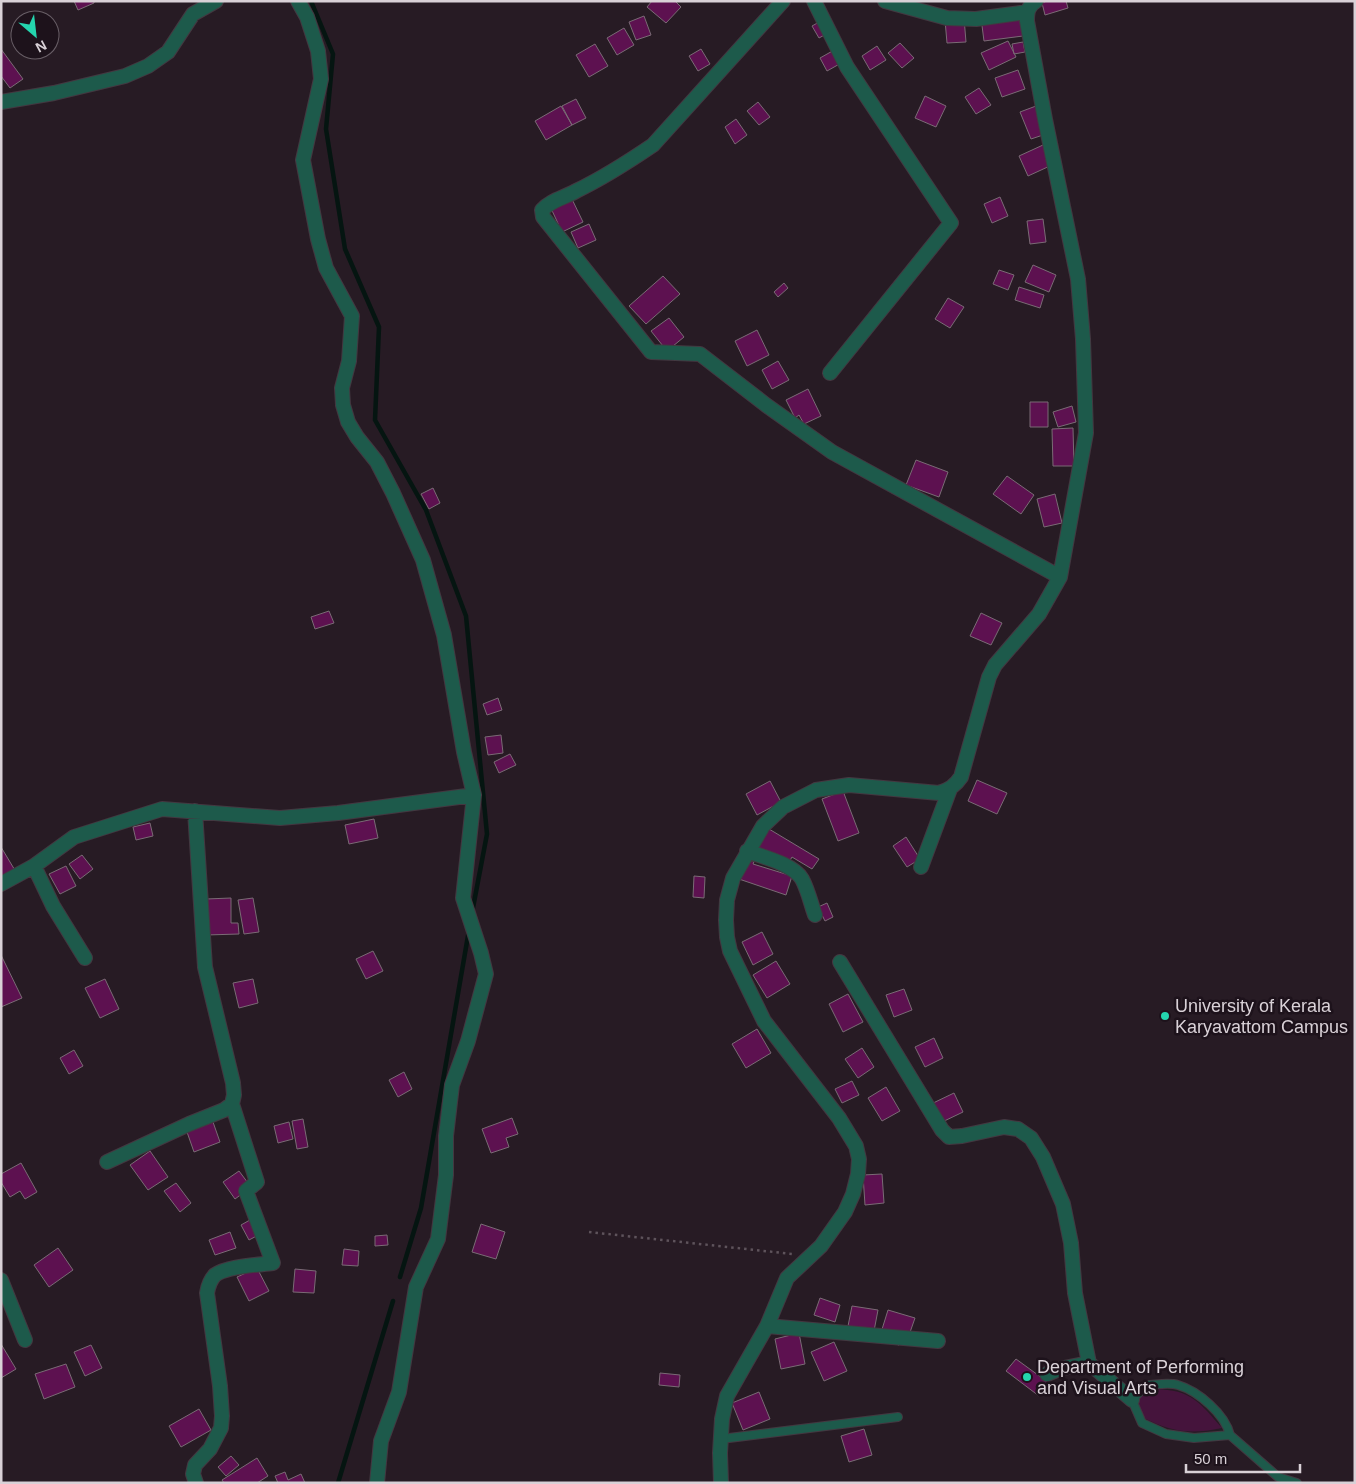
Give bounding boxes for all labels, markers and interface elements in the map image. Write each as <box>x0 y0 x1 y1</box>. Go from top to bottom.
north arrow <box>10 10 60 60</box>
text: N <box>33 37 49 56</box>
place label: University of Kerala Karyavattom Campus <box>1175 996 1348 1037</box>
marker: University of Kerala Karyavattom Campus <box>1159 1010 1171 1022</box>
place label: Department of Performing and Visual Arts <box>1037 1357 1244 1398</box>
marker: Department of Performing and Visual Arts <box>1021 1371 1033 1383</box>
scale bar <box>1186 1442 1300 1474</box>
text: 50 m <box>1194 1450 1227 1467</box>

